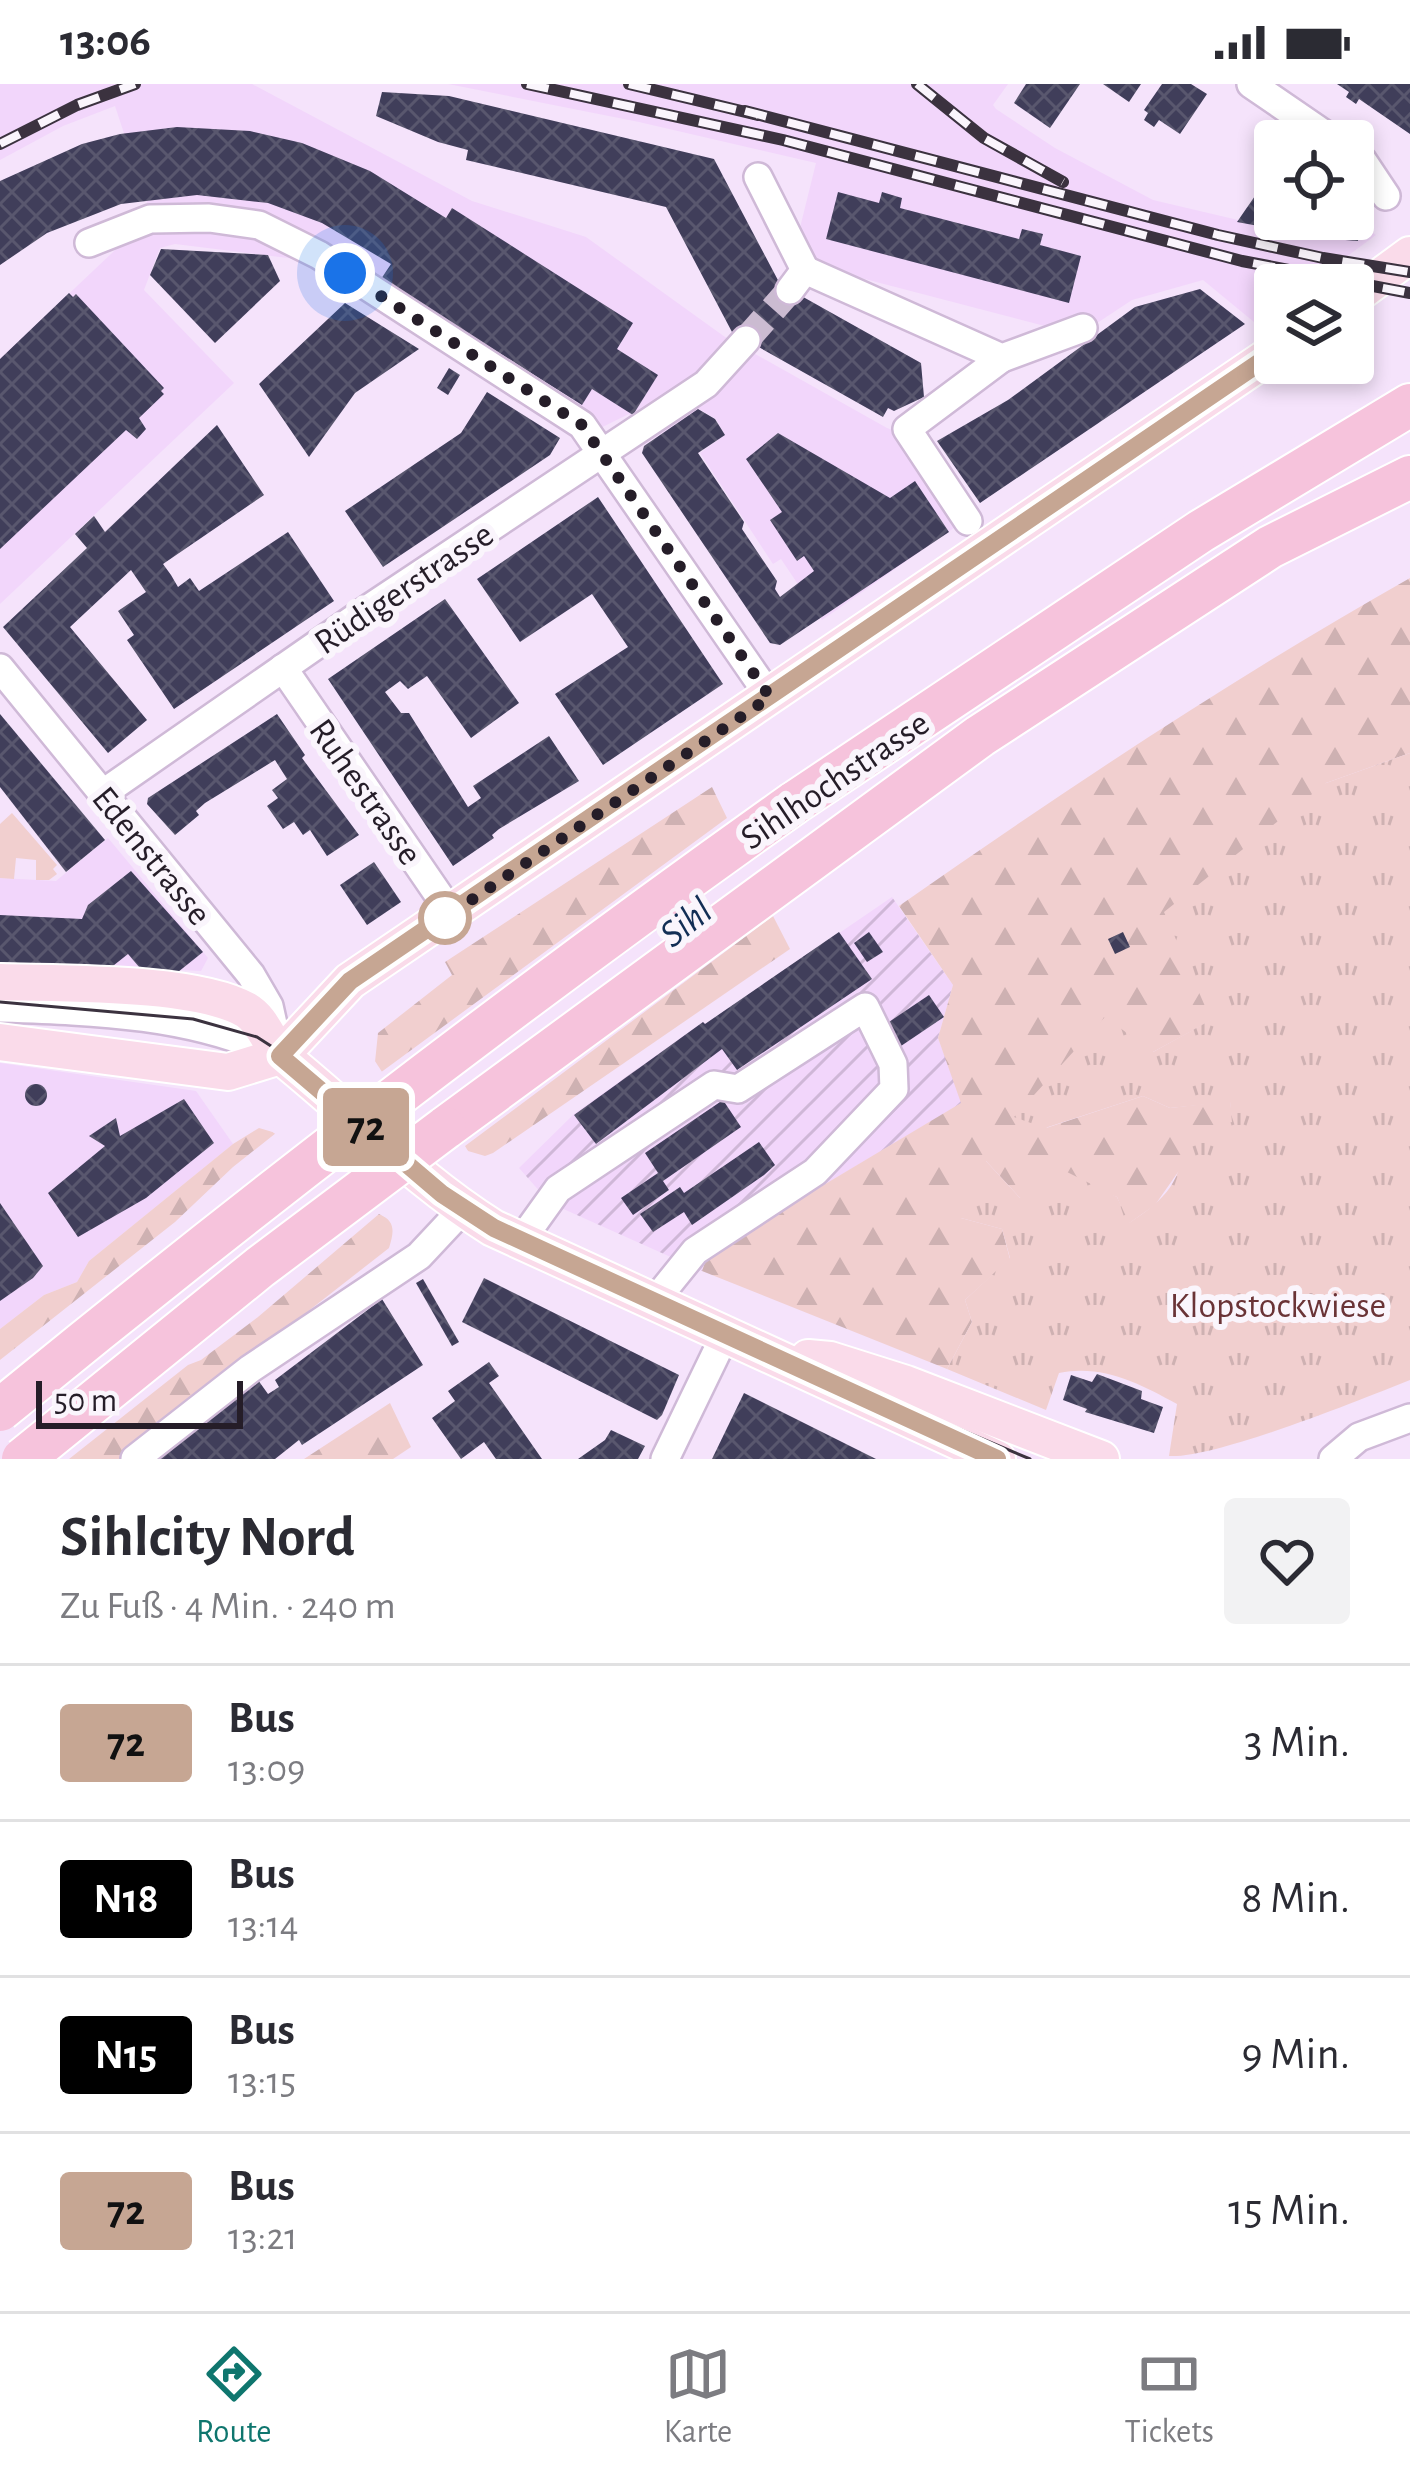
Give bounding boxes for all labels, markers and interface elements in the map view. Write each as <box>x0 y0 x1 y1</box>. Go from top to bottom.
text: 13:06 <box>60 19 151 64</box>
map controls <box>1254 120 1374 384</box>
button: locate <box>1254 120 1374 240</box>
your location <box>315 243 375 303</box>
button: layers <box>1254 264 1374 384</box>
street label: Rüdigerstrasse <box>308 516 500 661</box>
street label: Sihlhochstrasse <box>735 705 936 857</box>
street label: Ruhestrasse <box>302 713 429 872</box>
street label: Edenstrasse <box>85 780 218 932</box>
water label: Sihl <box>653 891 720 955</box>
unlabelled marker <box>420 893 470 943</box>
line badge: 72 <box>312 1088 420 1166</box>
text: 72 <box>347 1106 385 1148</box>
park label: Klopstockwiese <box>1170 1288 1386 1324</box>
scale bar <box>36 1375 243 1428</box>
text: 50 m <box>54 1385 117 1418</box>
button: heart <box>1224 1498 1350 1624</box>
text: Sihlcity Nord <box>60 1509 355 1566</box>
text: Zu Fuß · 4 Min. · 240 m <box>60 1587 396 1626</box>
text: Bus <box>228 1696 295 1741</box>
text: 3 Min. <box>1244 1720 1350 1765</box>
text: 72 <box>107 1722 145 1764</box>
text: 13:09 <box>228 1750 305 1789</box>
text: Bus <box>228 1852 295 1897</box>
text: 8 Min. <box>1241 1876 1350 1921</box>
text: N18 <box>93 1878 159 1920</box>
text: 13:14 <box>228 1906 299 1945</box>
text: Bus <box>228 2008 295 2053</box>
text: 9 Min. <box>1242 2032 1350 2077</box>
text: N15 <box>95 2034 157 2076</box>
text: 13:15 <box>228 2062 296 2101</box>
text: Bus <box>228 2164 295 2209</box>
text: 15 Min. <box>1228 2188 1350 2233</box>
text: 72 <box>107 2190 145 2232</box>
text: 13:21 <box>228 2218 298 2257</box>
tab: Route <box>196 2341 272 2453</box>
tab: Karte <box>664 2341 732 2453</box>
tab: Tickets <box>1125 2341 1214 2453</box>

